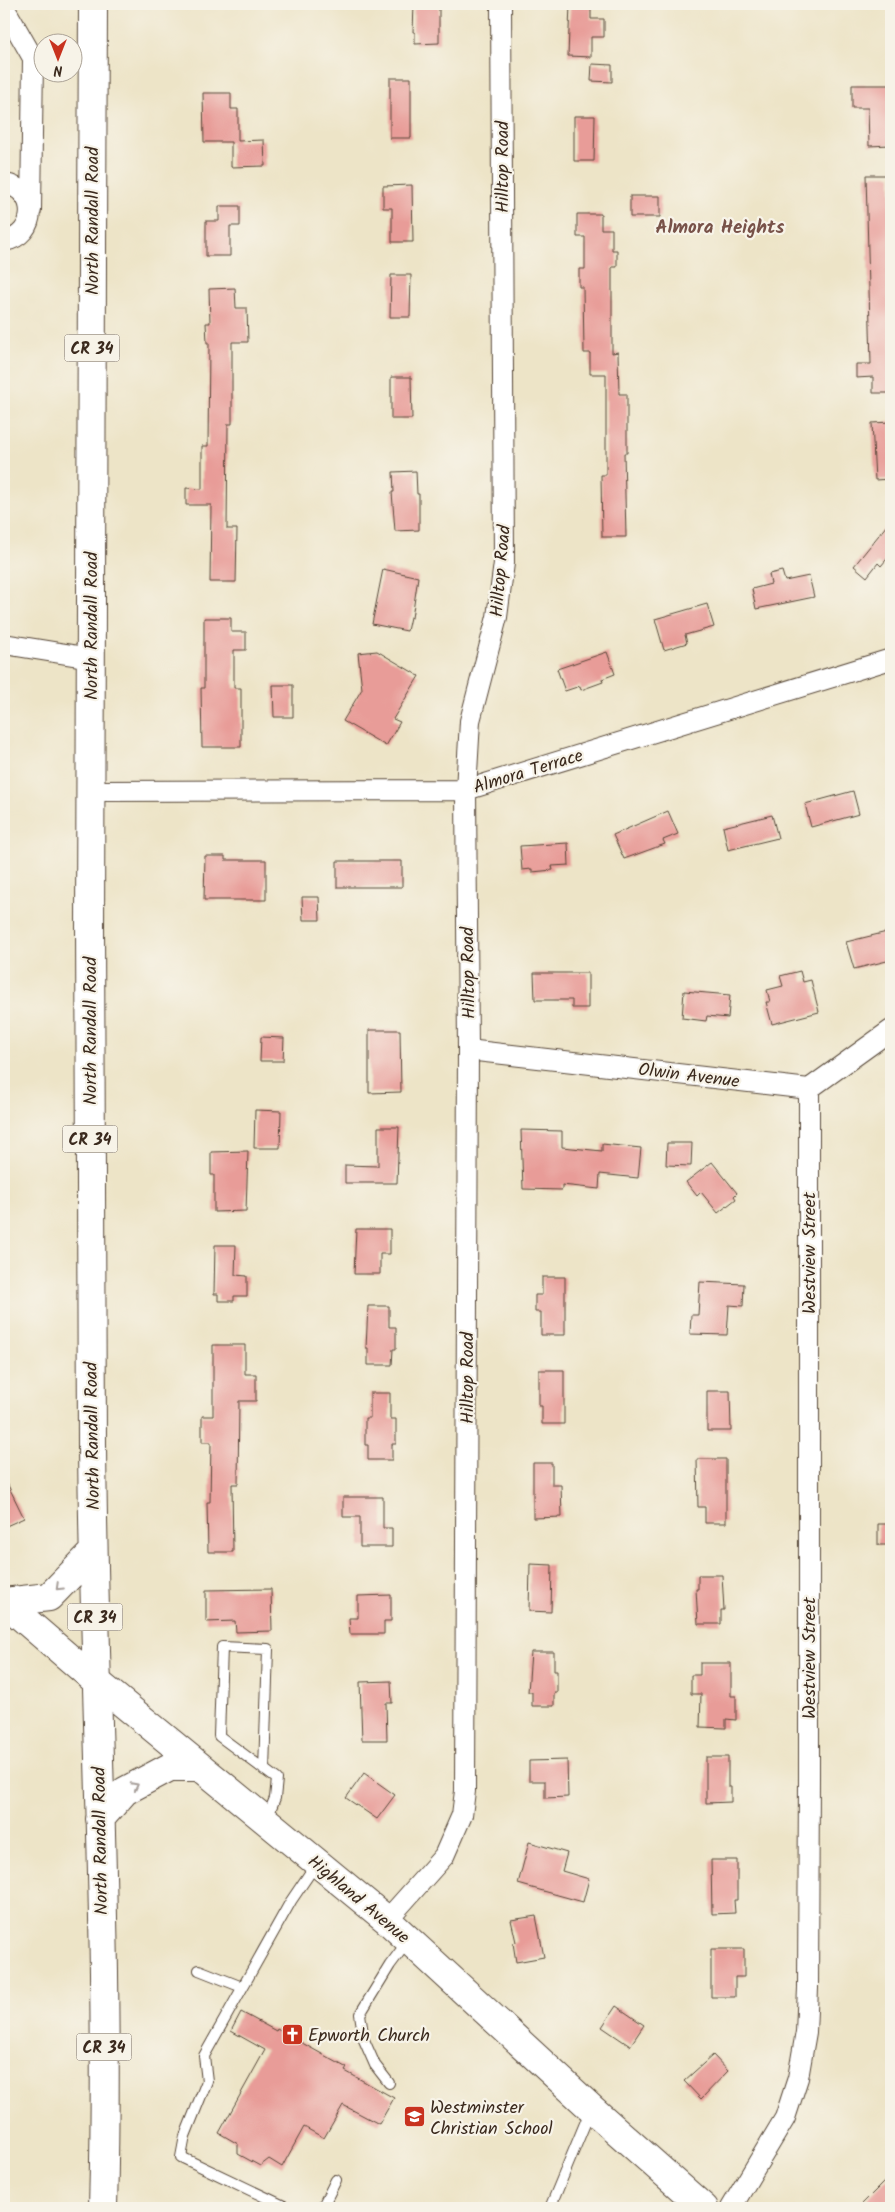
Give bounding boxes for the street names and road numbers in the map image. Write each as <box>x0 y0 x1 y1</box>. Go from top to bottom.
street label: Hilltop Road <box>489 120 518 213</box>
street label: North Randall Road <box>79 146 108 295</box>
road number: CR 34 <box>64 334 120 362</box>
street label: Hilltop Road <box>483 523 520 618</box>
street label: North Randall Road <box>78 551 107 700</box>
street label: Almora Terrace <box>470 742 587 803</box>
street label: Hilltop Road <box>454 926 485 1019</box>
street label: North Randall Road <box>77 956 106 1105</box>
street label: Olwin Avenue <box>637 1056 741 1097</box>
road number: CR 34 <box>62 1126 118 1152</box>
street label: Westview Street <box>796 1191 825 1314</box>
street label: Hilltop Road <box>454 1331 483 1424</box>
street label: North Randall Road <box>78 1361 109 1510</box>
street label: Westview Street <box>796 1596 825 1719</box>
road number: CR 34 <box>68 1604 122 1630</box>
street label: North Randall Road <box>86 1766 117 1915</box>
street label: Highland Avenue <box>300 1848 416 1952</box>
road number: CR 34 <box>76 2034 132 2060</box>

